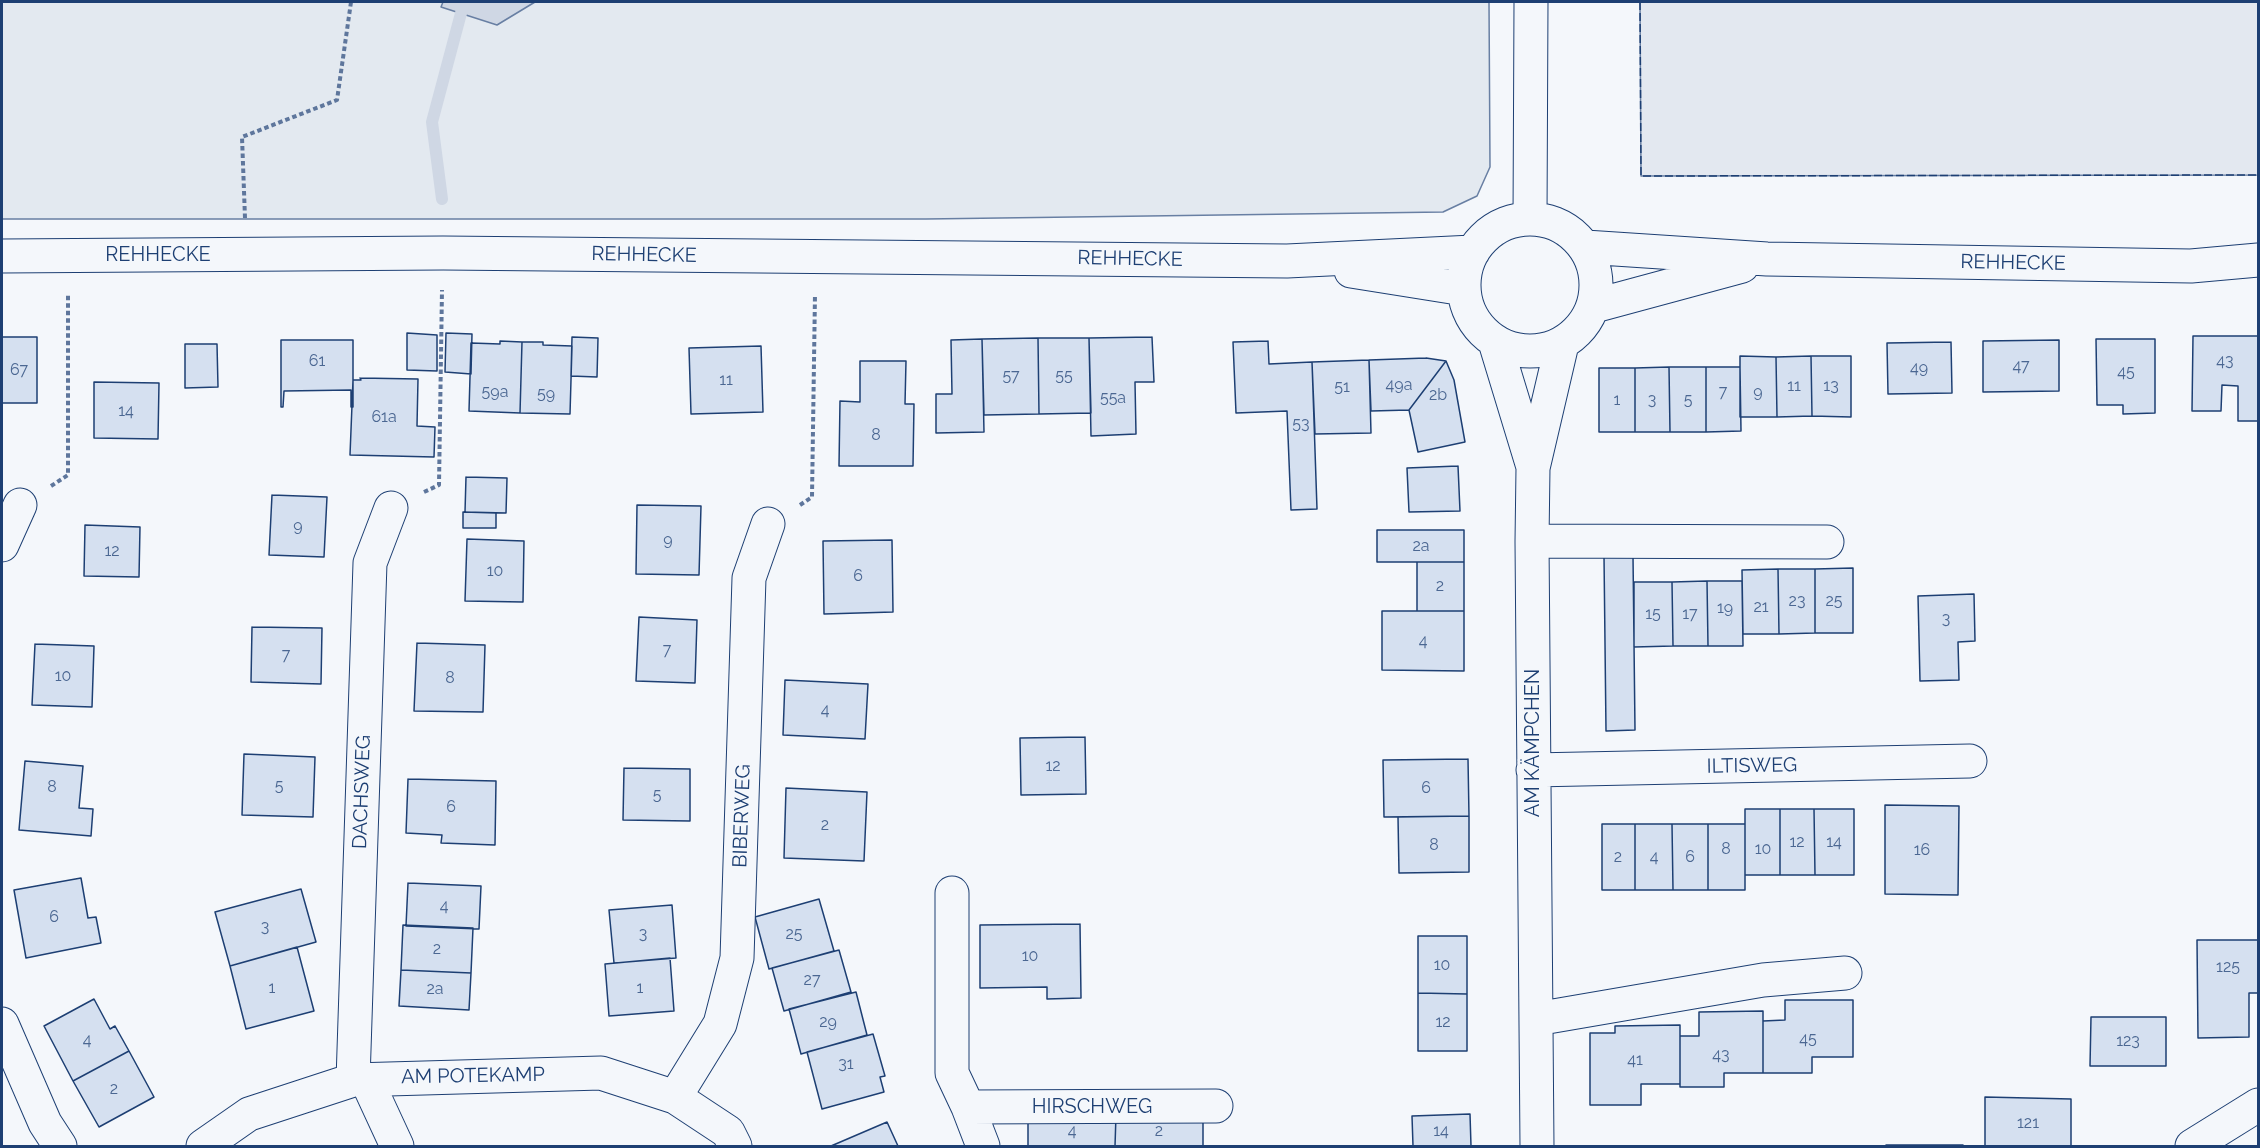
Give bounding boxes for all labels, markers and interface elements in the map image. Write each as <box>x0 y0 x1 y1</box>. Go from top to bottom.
street label: REHHECKE <box>591 242 697 268</box>
street label: REHHECKE <box>105 243 211 267</box>
street label: REHHECKE <box>1077 246 1183 272</box>
street label: REHHECKE <box>1960 250 2066 276</box>
house number: 61 <box>309 351 325 371</box>
house number: 43 <box>2216 351 2234 371</box>
house number: 47 <box>2012 356 2030 376</box>
house number: 49 <box>1910 358 1928 378</box>
house number: 67 <box>10 360 28 380</box>
house number: 45 <box>2117 362 2135 382</box>
house number: 57 <box>1002 366 1020 386</box>
house number: 55 <box>1055 366 1073 386</box>
house number: 11 <box>719 370 733 390</box>
house number: 49a <box>1386 375 1412 395</box>
house number: 11 <box>1787 376 1801 396</box>
house number: 13 <box>1823 376 1839 396</box>
house number: 51 <box>1334 377 1350 397</box>
house number: 59a <box>482 382 508 402</box>
house number: 7 <box>1719 382 1727 402</box>
house number: 9 <box>1753 382 1763 402</box>
house number: 59 <box>537 384 555 404</box>
house number: 2b <box>1429 385 1447 405</box>
house number: 55a <box>1100 388 1126 408</box>
house number: 1 <box>1614 390 1620 410</box>
house number: 3 <box>1648 390 1656 410</box>
house number: 5 <box>1684 390 1692 410</box>
house number: 14 <box>118 401 134 421</box>
house number: 61a <box>371 407 397 427</box>
house number: 53 <box>1292 414 1310 434</box>
house number: 8 <box>871 425 881 445</box>
house number: 9 <box>293 516 303 536</box>
house number: 9 <box>663 530 673 550</box>
house number: 2a <box>1412 536 1430 556</box>
house number: 12 <box>104 541 120 561</box>
house number: 10 <box>487 561 503 581</box>
house number: 6 <box>853 566 863 586</box>
house number: 2 <box>1436 576 1444 596</box>
house number: 23 <box>1789 591 1805 611</box>
house number: 25 <box>1825 591 1843 611</box>
house number: 21 <box>1753 597 1769 617</box>
house number: 19 <box>1717 598 1733 618</box>
house number: 15 <box>1645 604 1661 624</box>
house number: 17 <box>1682 604 1698 624</box>
house number: 3 <box>1942 609 1950 629</box>
house number: 4 <box>1419 631 1427 651</box>
house number: 7 <box>663 640 671 660</box>
house number: 7 <box>282 645 290 665</box>
house number: 10 <box>55 666 71 686</box>
house number: 8 <box>445 668 455 688</box>
street label: AM KÄMPCHEN <box>1521 669 1545 817</box>
house number: 4 <box>821 700 829 720</box>
street label: DACHSWEG <box>348 734 376 850</box>
street label: ILTISWEG <box>1707 753 1797 779</box>
house number: 12 <box>1045 756 1061 776</box>
street label: BIBERWEG <box>728 764 756 868</box>
house number: 5 <box>275 776 283 796</box>
house number: 8 <box>47 777 57 797</box>
house number: 6 <box>1421 778 1431 798</box>
house number: 5 <box>653 785 661 805</box>
house number: 6 <box>446 797 456 817</box>
house number: 2 <box>821 815 829 835</box>
house number: 12 <box>1789 832 1805 852</box>
house number: 14 <box>1826 832 1842 852</box>
house number: 8 <box>1429 835 1439 855</box>
house number: 8 <box>1721 839 1731 859</box>
house number: 10 <box>1755 839 1771 859</box>
house number: 16 <box>1914 840 1930 860</box>
house number: 2 <box>1614 847 1622 867</box>
house number: 4 <box>1650 847 1658 867</box>
house number: 6 <box>1685 847 1695 867</box>
house number: 4 <box>440 896 448 916</box>
house number: 6 <box>49 907 59 927</box>
house number: 3 <box>261 917 269 937</box>
house number: 3 <box>639 924 647 944</box>
house number: 25 <box>785 924 803 944</box>
house number: 2 <box>433 939 441 959</box>
house number: 10 <box>1022 946 1038 966</box>
house number: 10 <box>1434 955 1450 975</box>
house number: 125 <box>2216 957 2240 977</box>
house number: 27 <box>804 970 820 990</box>
house number: 1 <box>269 978 275 998</box>
house number: 1 <box>637 978 643 998</box>
house number: 2a <box>426 979 444 999</box>
house number: 29 <box>819 1012 837 1032</box>
house number: 12 <box>1435 1012 1451 1032</box>
house number: 45 <box>1799 1029 1817 1049</box>
house number: 4 <box>83 1030 91 1050</box>
house number: 123 <box>2116 1031 2140 1051</box>
house number: 43 <box>1712 1045 1730 1065</box>
house number: 41 <box>1627 1050 1643 1070</box>
house number: 31 <box>838 1054 854 1074</box>
street label: AM POTEKAMP <box>401 1063 545 1089</box>
house number: 2 <box>110 1079 118 1099</box>
street label: HIRSCHWEG <box>1032 1095 1152 1119</box>
house number: 121 <box>2017 1113 2039 1133</box>
house number: 4 <box>1068 1121 1076 1141</box>
house number: 2 <box>1155 1121 1163 1141</box>
house number: 14 <box>1433 1121 1449 1141</box>

